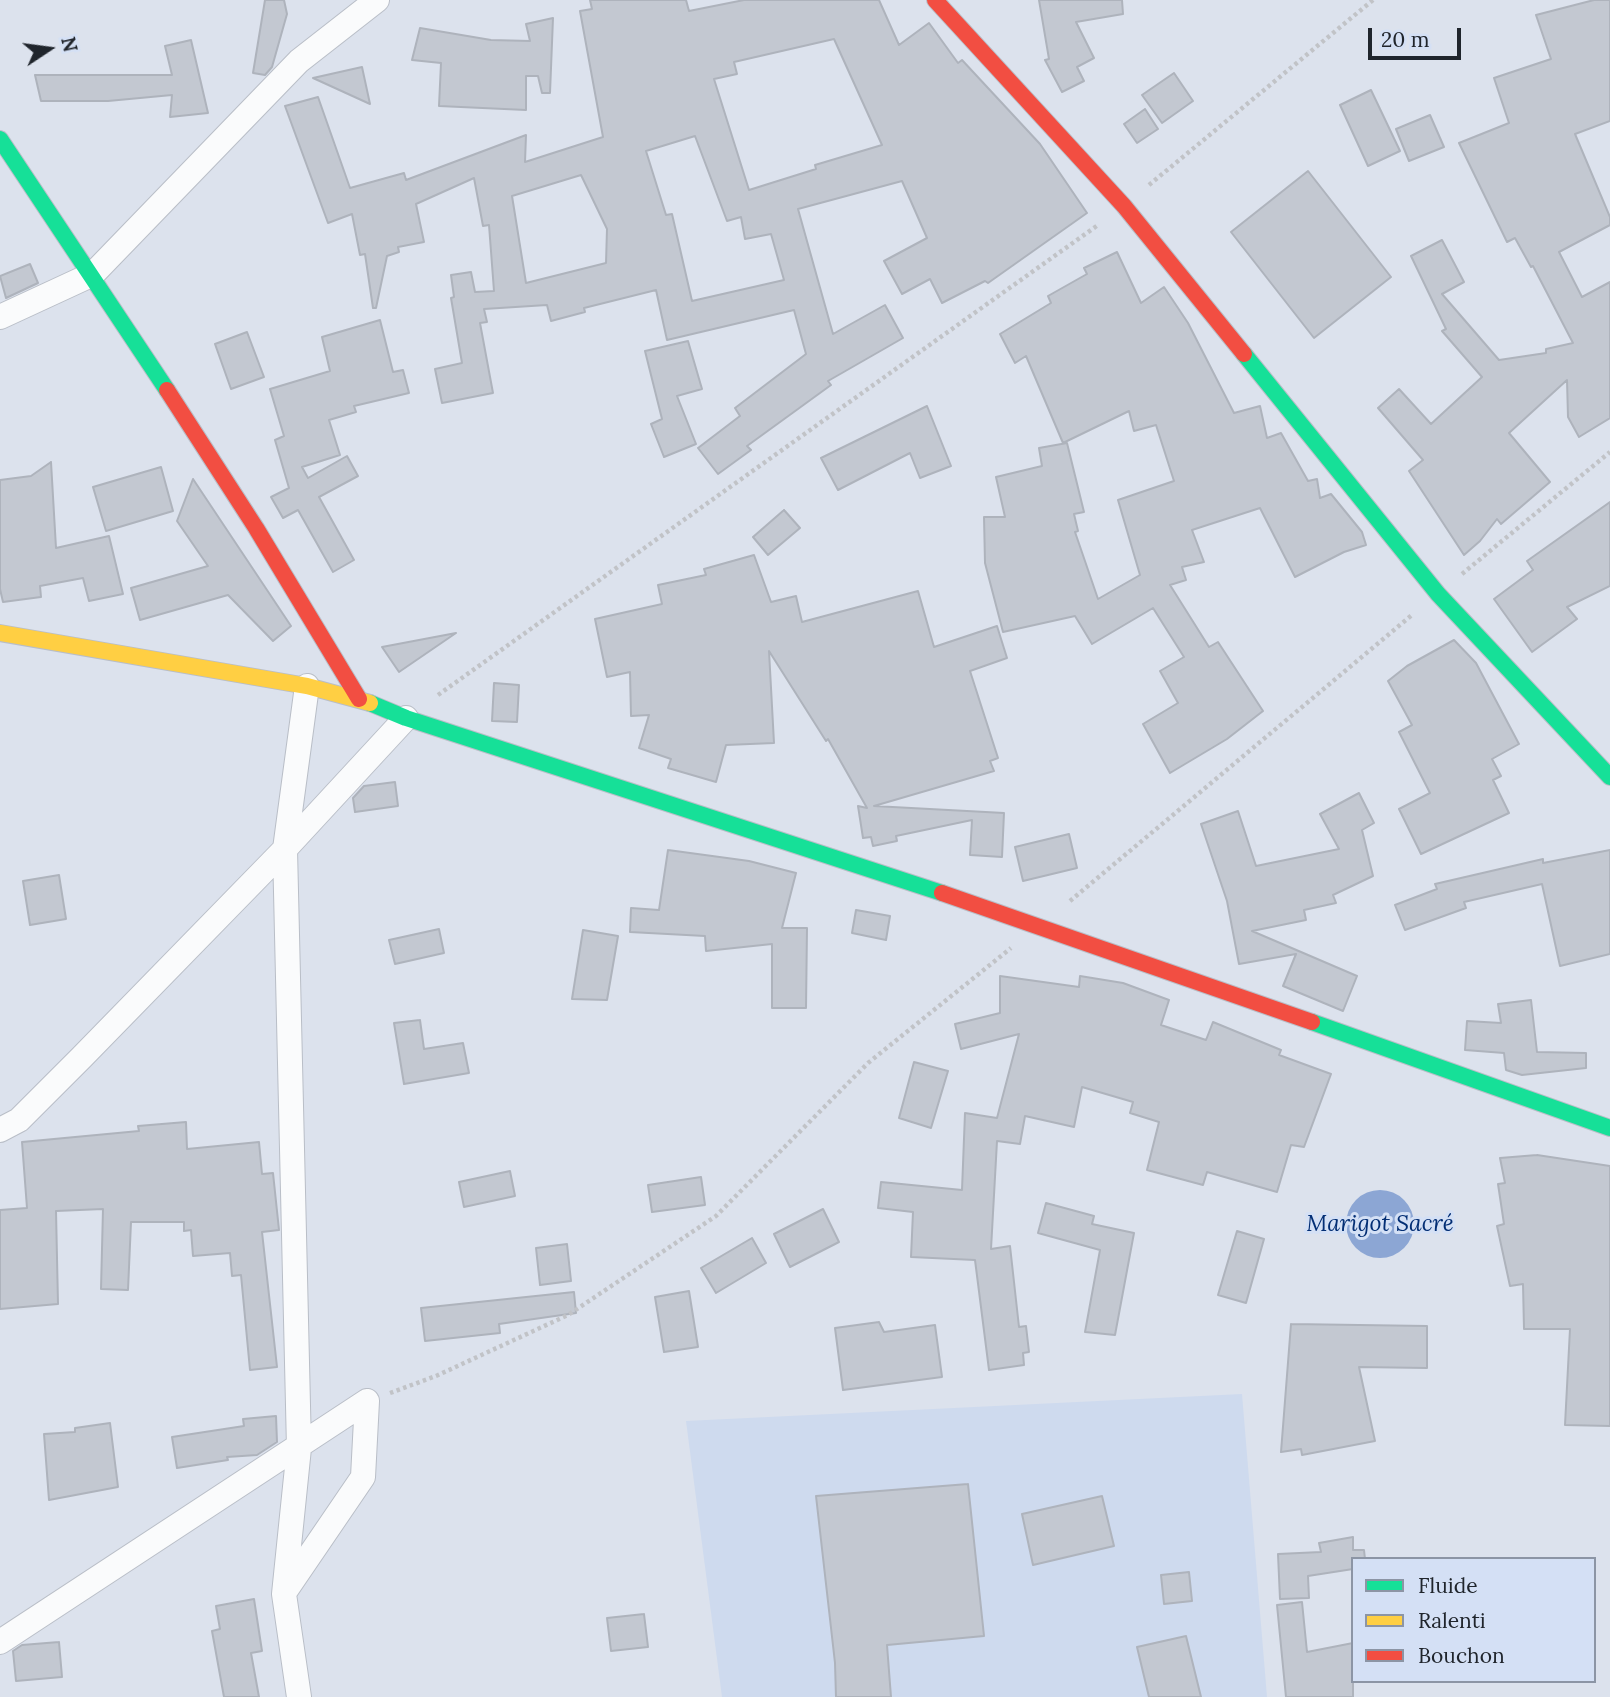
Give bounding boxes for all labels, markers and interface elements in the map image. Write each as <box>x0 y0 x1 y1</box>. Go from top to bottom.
north arrow <box>14 14 84 84</box>
scale bar <box>1372 14 1465 58</box>
text: 20 m <box>1381 26 1430 53</box>
text: N <box>56 34 83 54</box>
water label: Marigot Sacré <box>1306 1210 1454 1238</box>
legend <box>1351 1557 1596 1683</box>
text: Fluide <box>1418 1572 1478 1599</box>
text: Ralenti <box>1418 1607 1486 1634</box>
text: Bouchon <box>1418 1642 1505 1669</box>

